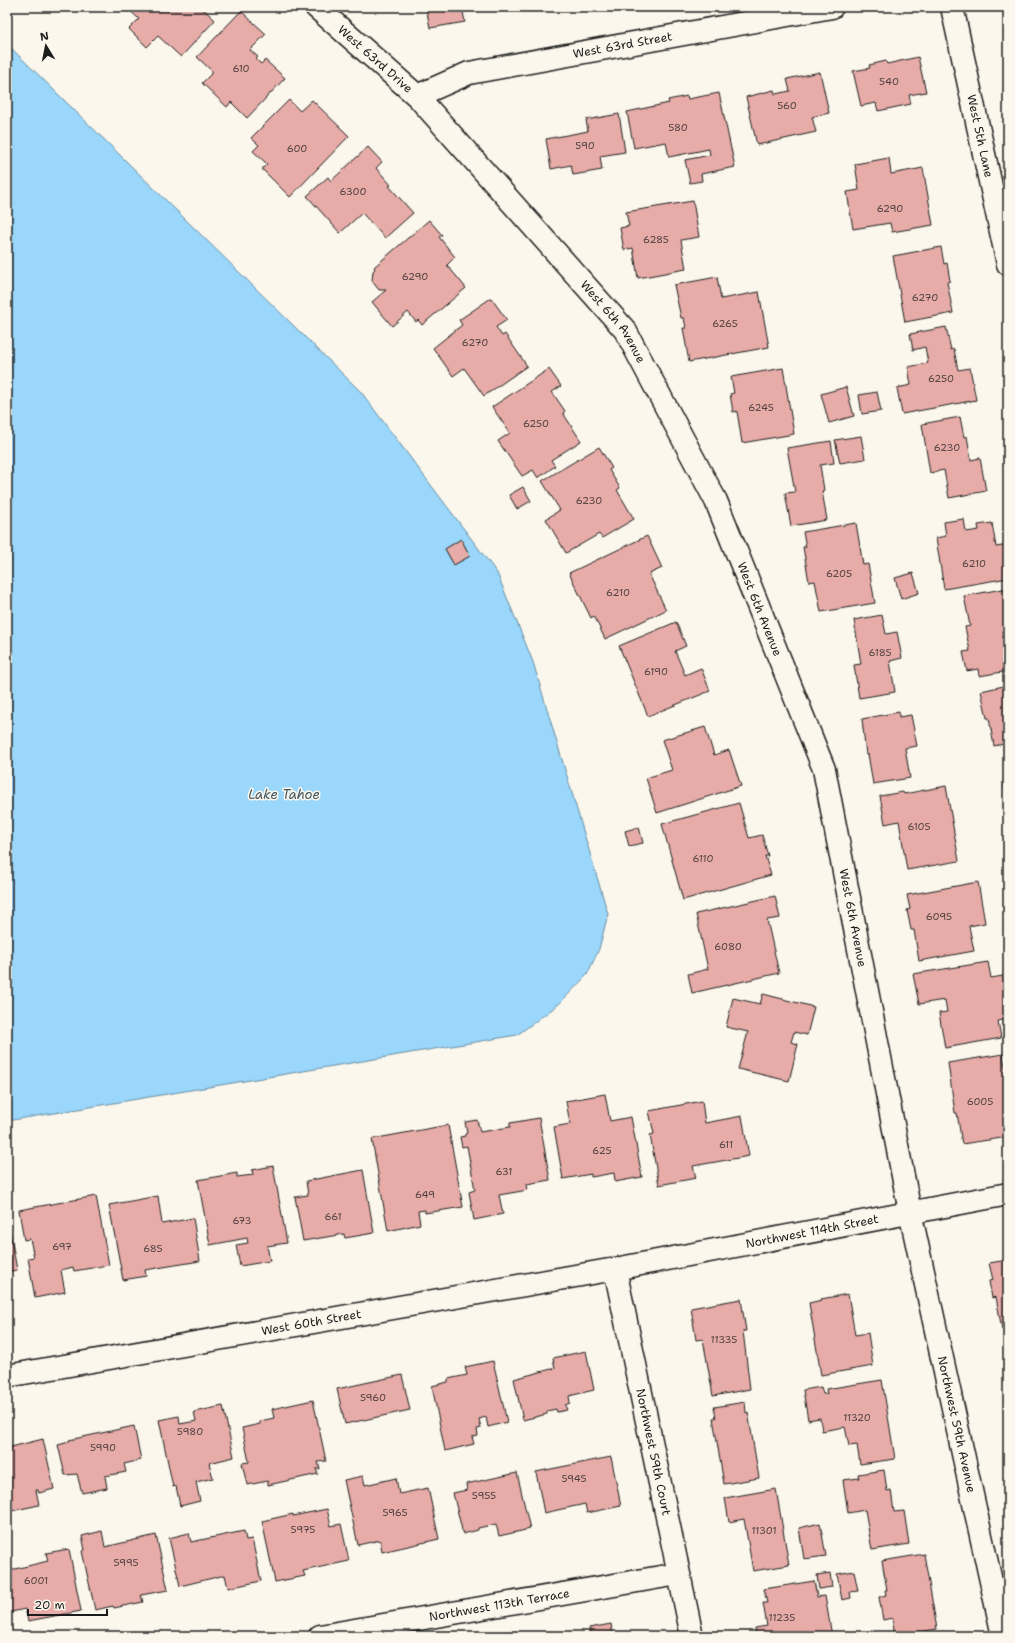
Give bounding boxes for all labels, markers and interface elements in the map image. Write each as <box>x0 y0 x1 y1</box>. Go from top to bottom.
street label: West 63rd Drive <box>334 22 416 97</box>
north arrow <box>26 26 66 66</box>
text: N <box>39 28 50 45</box>
street label: West 63rd Street <box>572 28 674 62</box>
house number: 610 <box>232 62 250 75</box>
house number: 540 <box>879 75 899 88</box>
street label: West 5th Lane <box>963 93 997 179</box>
house number: 560 <box>777 99 797 112</box>
house number: 580 <box>668 121 688 134</box>
house number: 590 <box>575 139 595 152</box>
house number: 600 <box>287 142 307 155</box>
house number: 6300 <box>339 185 367 198</box>
house number: 6290 <box>877 202 903 215</box>
house number: 6285 <box>643 233 669 246</box>
house number: 6290 <box>402 270 428 283</box>
street label: West 6th Avenue <box>577 277 649 366</box>
house number: 6270 <box>912 291 938 304</box>
house number: 6265 <box>712 317 738 330</box>
house number: 6270 <box>462 336 488 349</box>
house number: 6250 <box>928 372 954 385</box>
house number: 6245 <box>748 401 774 414</box>
house number: 6250 <box>523 417 549 430</box>
house number: 6230 <box>934 441 960 454</box>
house number: 6230 <box>576 494 602 507</box>
house number: 6210 <box>962 557 986 570</box>
street label: West 6th Avenue <box>733 560 786 659</box>
house number: 6205 <box>826 567 852 580</box>
house number: 6210 <box>606 586 630 599</box>
house number: 6185 <box>868 646 892 659</box>
house number: 6190 <box>644 665 668 678</box>
water label: Lake Tahoe <box>248 786 320 803</box>
house number: 6105 <box>907 820 931 833</box>
house number: 6110 <box>693 852 713 865</box>
street label: West 6th Avenue <box>836 867 870 969</box>
house number: 6095 <box>926 910 952 923</box>
house number: 6080 <box>714 940 742 953</box>
house number: 6005 <box>967 1095 993 1108</box>
house number: 611 <box>719 1138 733 1151</box>
house number: 625 <box>592 1144 612 1157</box>
house number: 631 <box>495 1165 513 1178</box>
house number: 649 <box>415 1188 435 1201</box>
house number: 661 <box>324 1210 342 1223</box>
street label: Northwest 114th Street <box>744 1211 880 1252</box>
house number: 673 <box>232 1214 252 1227</box>
house number: 697 <box>52 1240 72 1253</box>
house number: 685 <box>143 1242 163 1255</box>
street label: West 60th Street <box>260 1306 363 1339</box>
house number: 11335 <box>711 1333 737 1346</box>
street label: Northwest 59th Avenue <box>934 1354 979 1495</box>
street label: Northwest 59th Court <box>632 1387 674 1517</box>
house number: 5960 <box>360 1391 386 1404</box>
house number: 11320 <box>843 1411 871 1424</box>
house number: 5980 <box>177 1425 203 1438</box>
house number: 5990 <box>90 1441 116 1454</box>
house number: 5945 <box>561 1472 587 1485</box>
house number: 5955 <box>472 1489 496 1502</box>
house number: 5965 <box>382 1506 408 1519</box>
house number: 5975 <box>291 1523 315 1536</box>
house number: 11301 <box>751 1524 777 1537</box>
house number: 5995 <box>113 1556 139 1569</box>
house number: 6001 <box>24 1574 48 1587</box>
street label: Northwest 113th Terrace <box>428 1585 571 1625</box>
scale bar <box>28 1591 107 1617</box>
text: 20 m <box>34 1597 65 1613</box>
house number: 11235 <box>769 1611 795 1624</box>

